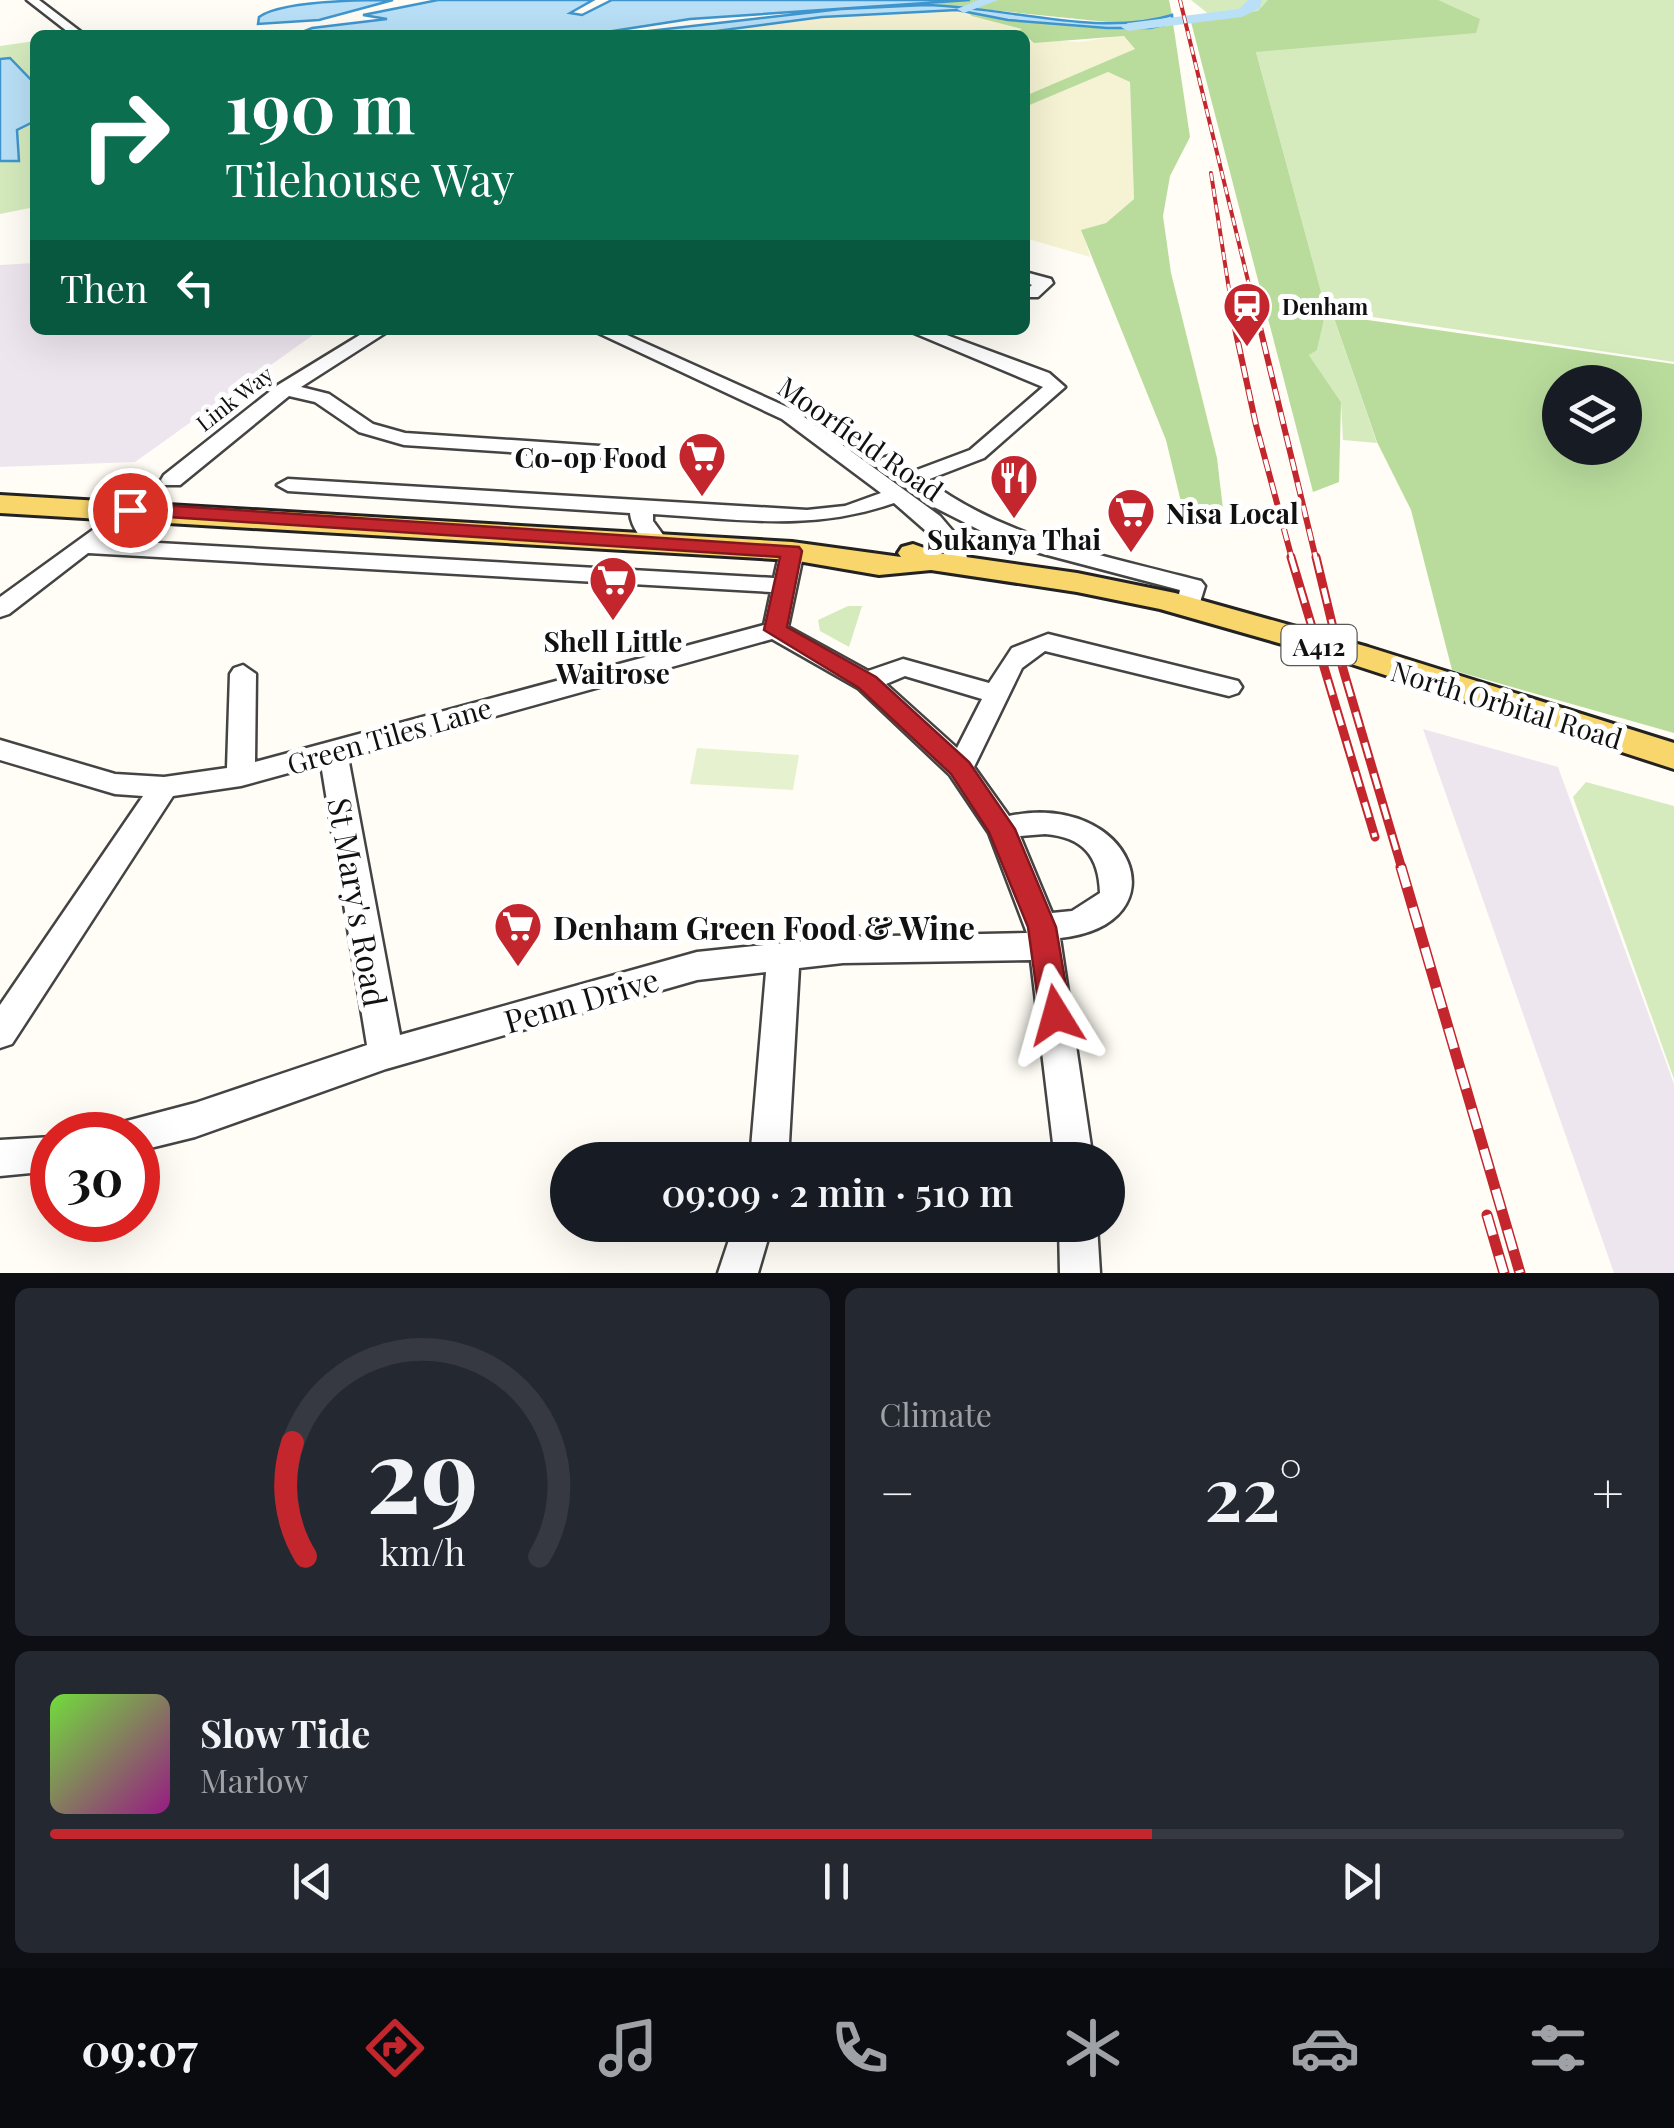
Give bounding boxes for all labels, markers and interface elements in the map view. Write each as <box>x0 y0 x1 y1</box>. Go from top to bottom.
text: 190 m <box>225 58 415 152</box>
icon: right <box>60 70 190 200</box>
text: Tilehouse Way <box>225 148 515 208</box>
icon: left <box>168 260 223 315</box>
text: Then <box>60 262 148 313</box>
station icon: Denham <box>1221 280 1273 348</box>
place label: Denham <box>1282 291 1368 321</box>
street label: Link Way <box>189 359 279 437</box>
map controls <box>1542 365 1642 465</box>
button: layers <box>1542 365 1642 465</box>
street label: Moorfield Road <box>771 367 951 509</box>
supermarket icon: Co-op Food <box>676 430 728 498</box>
place label: Co-op Food <box>515 438 667 475</box>
restaurant icon: Sukanya Thai <box>988 452 1040 520</box>
pin <box>88 468 173 553</box>
icon: arrive <box>103 483 158 538</box>
supermarket icon: Nisa Local <box>1105 486 1157 554</box>
place label: Nisa Local <box>1166 494 1299 531</box>
place label: Sukanya Thai <box>927 520 1101 557</box>
supermarket icon: Shell Little Waitrose <box>587 554 639 622</box>
place label: Shell Little Waitrose <box>544 622 682 691</box>
road number: A412 <box>1282 625 1356 665</box>
street label: North Orbital Road <box>1387 651 1627 757</box>
street label: Green Tiles Lane <box>282 688 496 782</box>
street label: St Mary's Road <box>319 794 399 1010</box>
supermarket icon: Denham Green Food & Wine <box>492 900 544 968</box>
place label: Denham Green Food & Wine <box>553 905 975 948</box>
street label: Penn Drive <box>499 956 663 1042</box>
position arrow <box>1004 963 1108 1067</box>
speed limit sign: 30 <box>30 1112 160 1242</box>
text: 09:09 · 2 min · 510 m <box>661 1166 1014 1217</box>
text: Climate <box>880 1392 992 1435</box>
text: 29 <box>366 1401 478 1540</box>
text: 22° <box>1204 1441 1303 1541</box>
text: − <box>880 1454 915 1528</box>
text: + <box>1592 1454 1624 1528</box>
text: km/h <box>379 1527 465 1575</box>
text: Slow Tide <box>200 1707 370 1758</box>
text: Marlow <box>200 1758 308 1801</box>
icon: previous <box>285 1854 340 1909</box>
icon: pause <box>809 1854 864 1909</box>
icon: next <box>1334 1854 1389 1909</box>
icon: directions <box>360 2013 430 2083</box>
icon: music <box>593 2013 663 2083</box>
icon: phone <box>825 2013 895 2083</box>
icon: climate <box>1058 2013 1128 2083</box>
icon: car <box>1290 2013 1360 2083</box>
icon: filters <box>1523 2013 1593 2083</box>
text: 09:07 <box>81 2018 198 2078</box>

